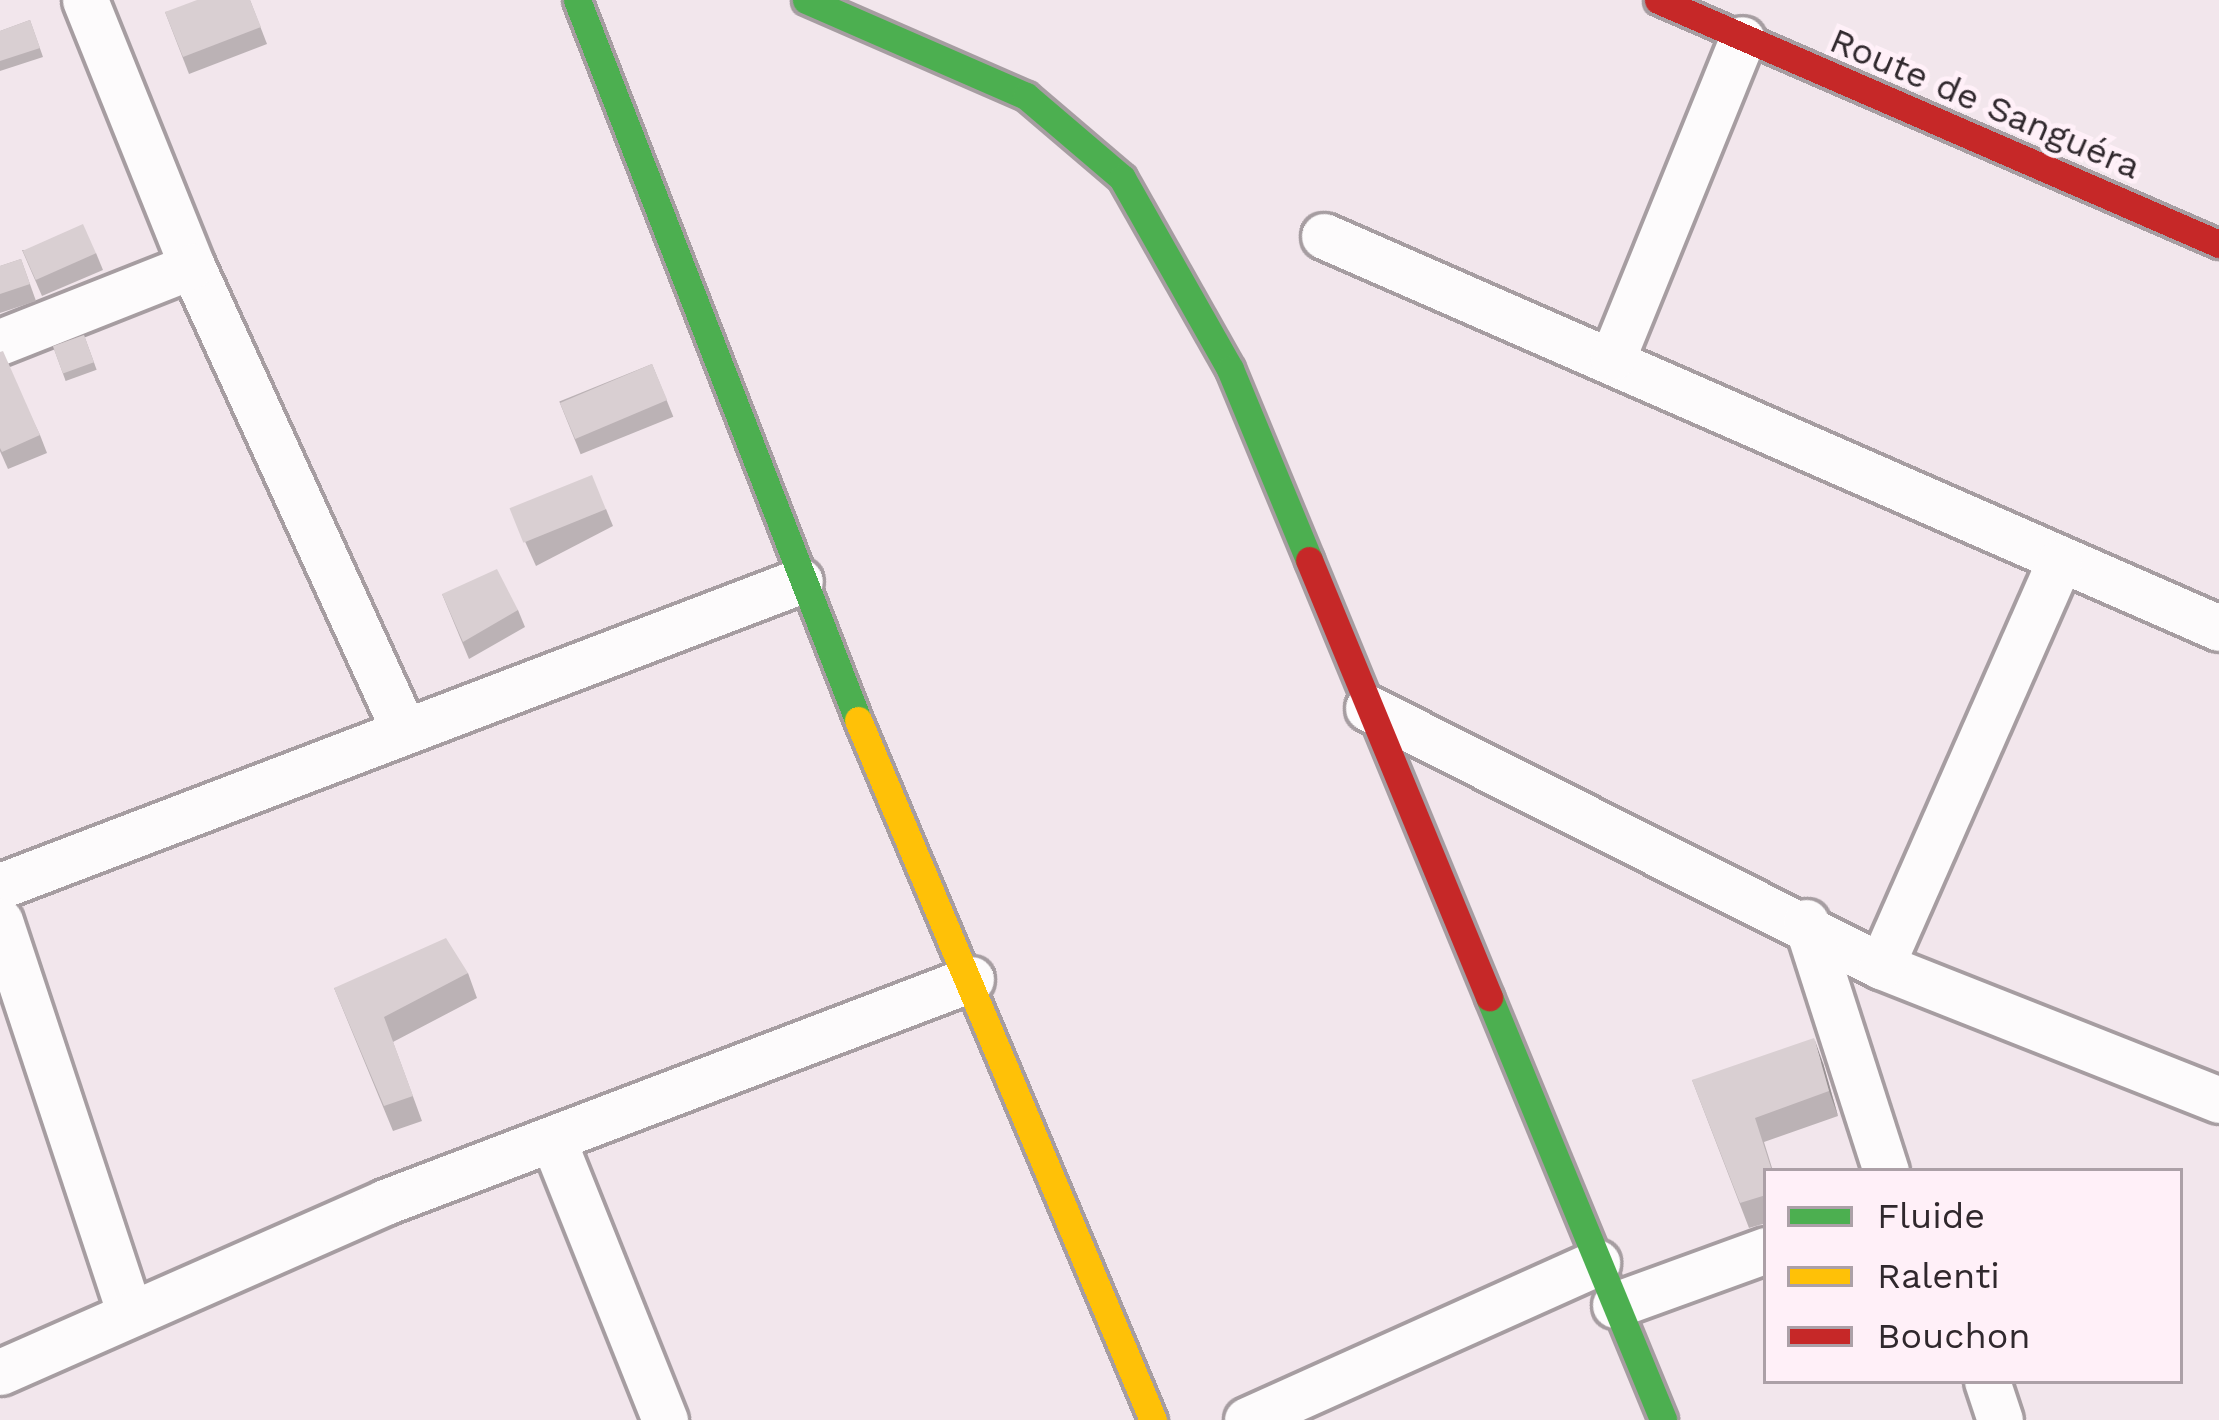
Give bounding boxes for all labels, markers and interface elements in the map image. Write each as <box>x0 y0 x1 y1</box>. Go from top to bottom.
street label: Route de Sanguéra <box>1823 19 2147 189</box>
legend <box>1763 1168 2183 1384</box>
text: Fluide <box>1877 1195 1985 1237</box>
text: Ralenti <box>1877 1255 2000 1297</box>
text: Bouchon <box>1877 1315 2031 1357</box>

